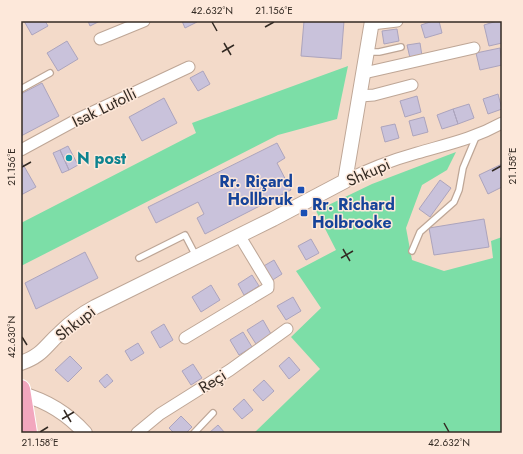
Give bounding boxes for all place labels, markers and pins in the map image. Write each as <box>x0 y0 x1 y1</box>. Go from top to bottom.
place label: N post <box>77 147 127 170</box>
marker: N post <box>64 153 74 163</box>
place label: Rr. Riçard Hollbruk <box>219 170 294 211</box>
marker: Rr. Riçard Hollbruk <box>296 185 306 195</box>
place label: Rr. Richard Holbrooke <box>312 193 395 234</box>
marker: Rr. Richard Holbrooke <box>299 208 309 218</box>

